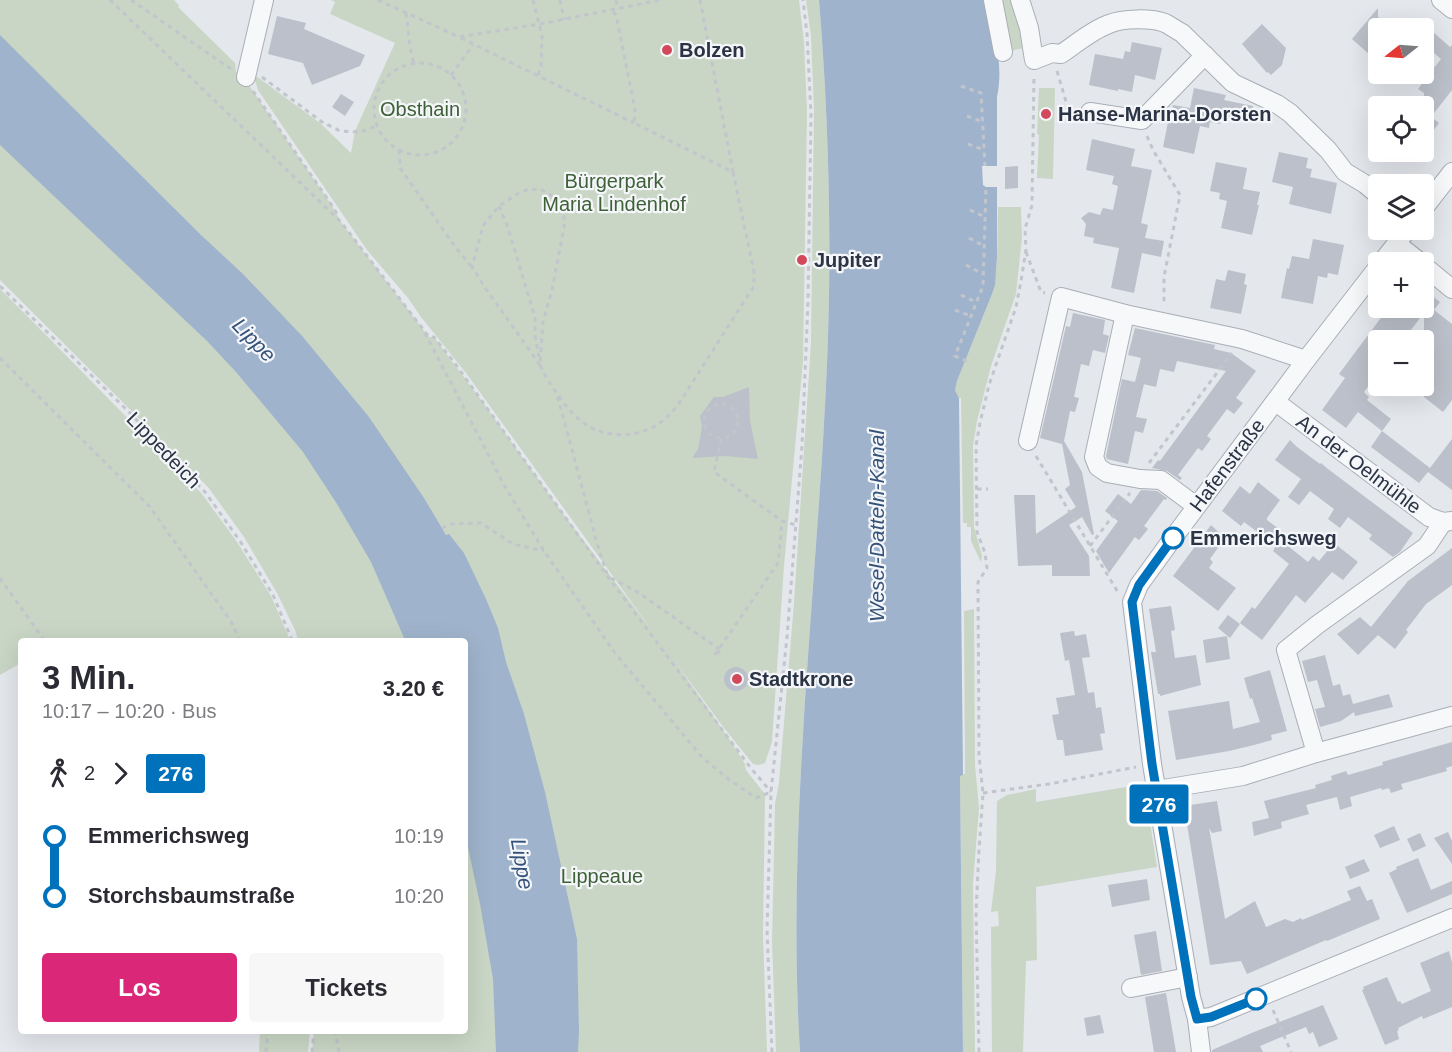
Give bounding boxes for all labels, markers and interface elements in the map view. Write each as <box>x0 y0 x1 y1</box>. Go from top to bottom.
north arrow <box>1368 18 1434 84</box>
map controls <box>1368 18 1434 396</box>
place label: Bolzen <box>679 39 745 61</box>
marker: Bolzen <box>660 43 674 57</box>
button: locate <box>1368 96 1434 162</box>
park label: Obsthain <box>380 98 460 120</box>
place label: Hanse-Marina-Dorsten <box>1058 103 1271 125</box>
marker: Hanse-Marina-Dorsten <box>1039 107 1053 121</box>
park label: Bürgerpark Maria Lindenhof <box>542 170 686 215</box>
button: layers <box>1368 174 1434 240</box>
place label: Jupiter <box>814 249 881 271</box>
button: + <box>1368 252 1434 318</box>
marker: Jupiter <box>795 253 809 267</box>
water label: Lippe <box>228 313 280 366</box>
button: − <box>1368 330 1434 396</box>
street label: Lippedeich <box>122 408 206 492</box>
street label: An der Oelmühle <box>1292 410 1426 518</box>
street label: Hafenstraße <box>1185 414 1269 516</box>
water label: Wesel-Datteln-Kanal <box>865 429 888 622</box>
marker: Emmerichsweg <box>1162 527 1184 549</box>
place label: Emmerichsweg <box>1190 527 1337 549</box>
text: 3 Min. <box>42 659 136 696</box>
place label: Stadtkrone <box>749 668 853 690</box>
marker: Stadtkrone <box>730 672 744 686</box>
text: 3.20 € <box>383 676 444 701</box>
text: 10:17 – 10:20 · Bus <box>42 700 217 722</box>
icon: walk <box>42 757 75 790</box>
icon: forward <box>104 757 137 790</box>
text: 2 <box>84 762 95 784</box>
text: 276 <box>158 762 193 785</box>
line badge: 276 <box>1124 784 1194 824</box>
text: 276 <box>1141 793 1177 816</box>
text: Emmerichsweg <box>88 823 249 848</box>
text: 10:19 <box>394 825 444 847</box>
water label: Lippe <box>507 837 538 891</box>
park label: Lippeaue <box>561 865 643 887</box>
text: Storchsbaumstraße <box>88 883 295 908</box>
text: 10:20 <box>394 885 444 907</box>
button: Los <box>42 953 237 1022</box>
button: Tickets <box>249 953 444 1022</box>
unlabelled marker <box>1245 988 1267 1010</box>

